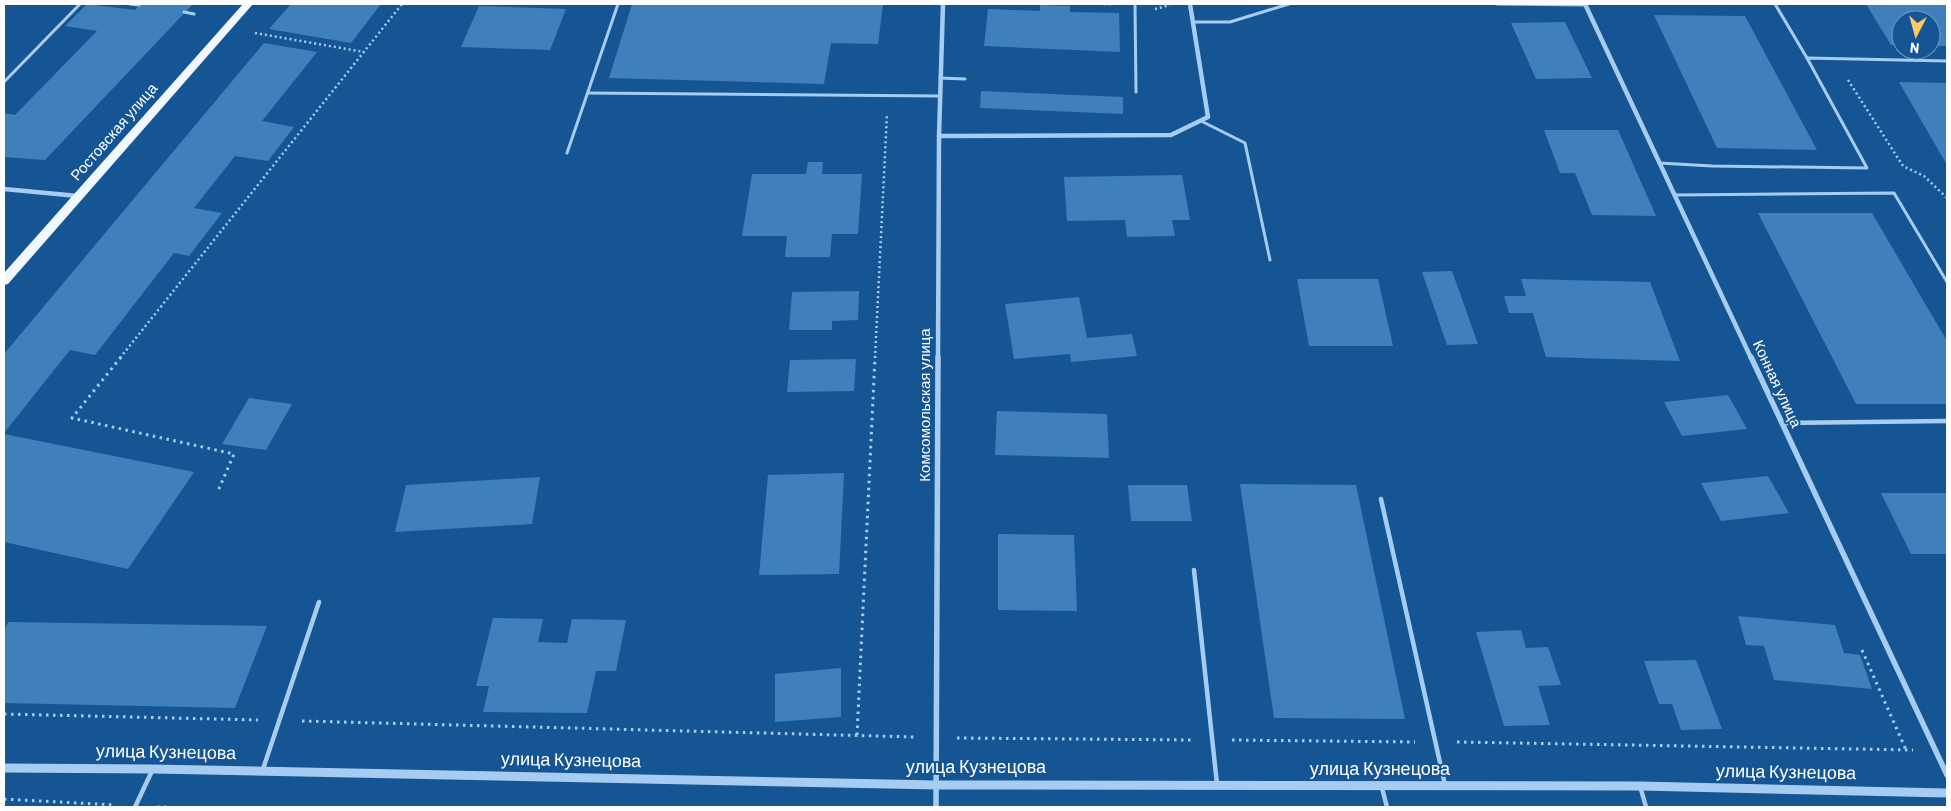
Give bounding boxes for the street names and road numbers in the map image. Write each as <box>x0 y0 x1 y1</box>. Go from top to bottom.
street label: Ростовская улица <box>66 78 161 184</box>
street label: Комсомольская улица <box>915 328 933 482</box>
street label: Конная улица <box>1750 337 1806 431</box>
street label: улица Кузнецова <box>96 739 237 763</box>
street label: улица Кузнецова <box>501 747 642 771</box>
street label: улица Кузнецова <box>906 755 1047 777</box>
street label: улица Кузнецова <box>1310 757 1451 779</box>
street label: улица Кузнецова <box>1716 759 1857 783</box>

